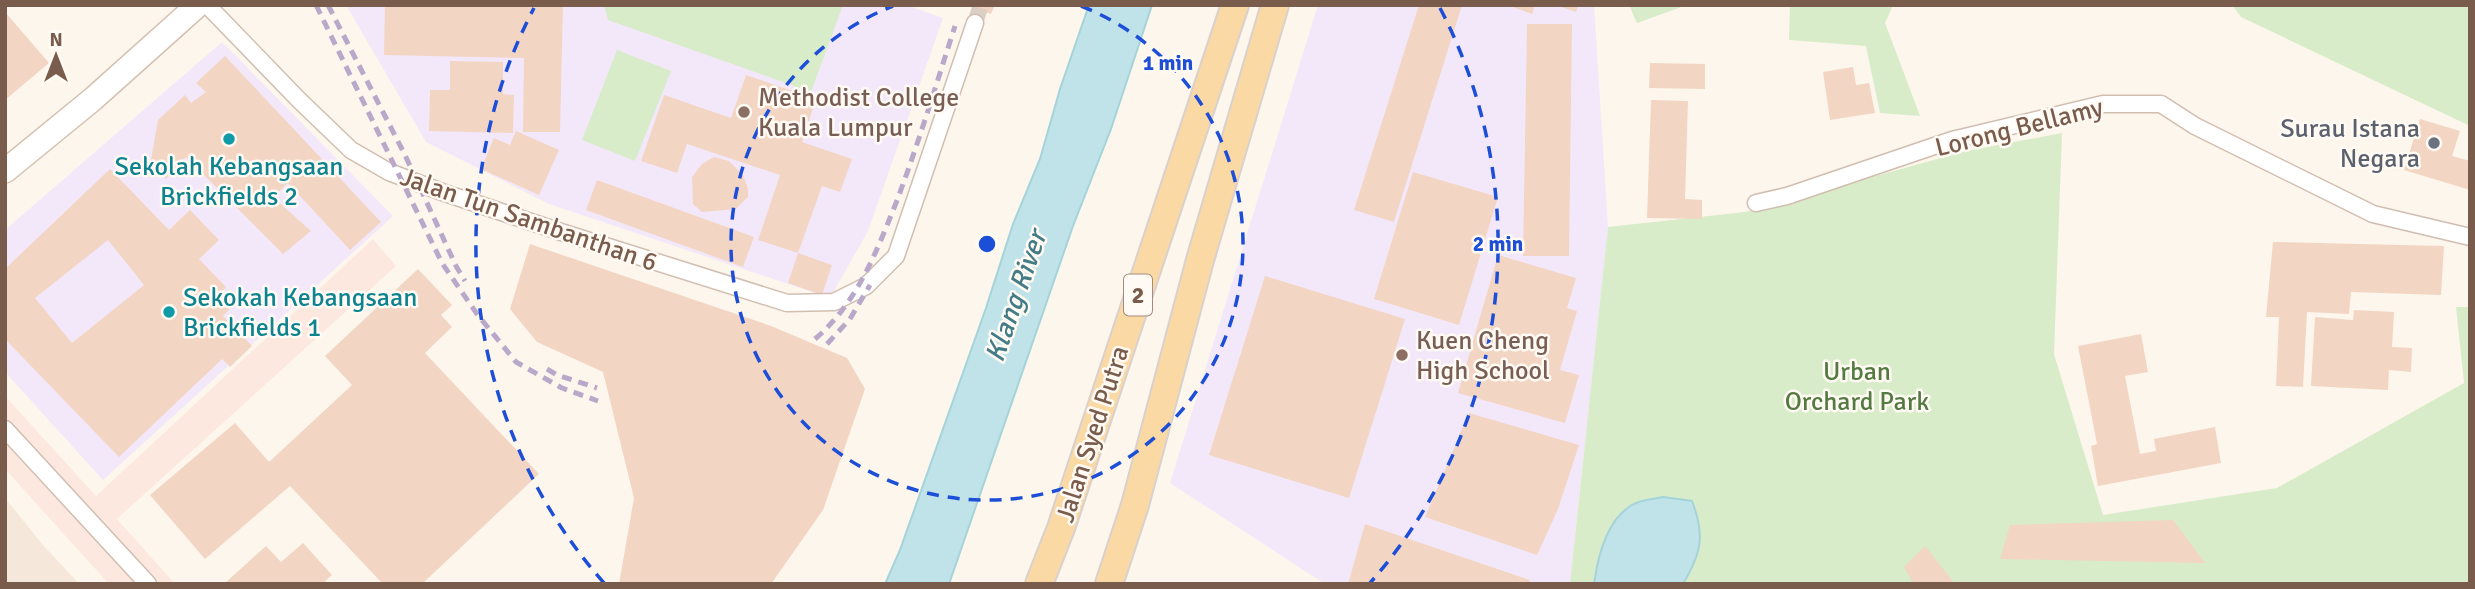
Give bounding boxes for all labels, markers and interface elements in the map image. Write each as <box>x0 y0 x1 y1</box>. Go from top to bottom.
north arrow <box>21 21 91 91</box>
text: N <box>49 28 63 52</box>
text: 1 min <box>1143 50 1193 76</box>
place label: Methodist College Kuala Lumpur <box>758 82 959 144</box>
street label: Lorong Bellamy <box>1932 92 2107 164</box>
marker: Methodist College Kuala Lumpur <box>736 104 752 120</box>
place label: Surau Istana Negara <box>2280 113 2420 175</box>
marker: Sekolah Kebangsaan Brickfields 2 <box>221 131 237 147</box>
marker: Surau Istana Negara <box>2426 135 2442 151</box>
place label: Sekolah Kebangsaan Brickfields 2 <box>114 151 344 213</box>
street label: Jalan Tun Sambanthan 6 <box>396 161 661 279</box>
water label: Klang River <box>978 223 1055 366</box>
text: 2 min <box>1473 231 1523 257</box>
centre of rings <box>975 232 999 256</box>
road number: 2 <box>1124 274 1152 316</box>
place label: Sekokah Kebangsaan Brickfields 1 <box>183 282 417 344</box>
marker: Sekokah Kebangsaan Brickfields 1 <box>161 304 177 320</box>
place label: Kuen Cheng High School <box>1416 325 1550 387</box>
street label: Jalan Syed Putra <box>1049 342 1137 526</box>
marker: Kuen Cheng High School <box>1394 347 1410 363</box>
park label: Urban Orchard Park <box>1785 356 1929 418</box>

